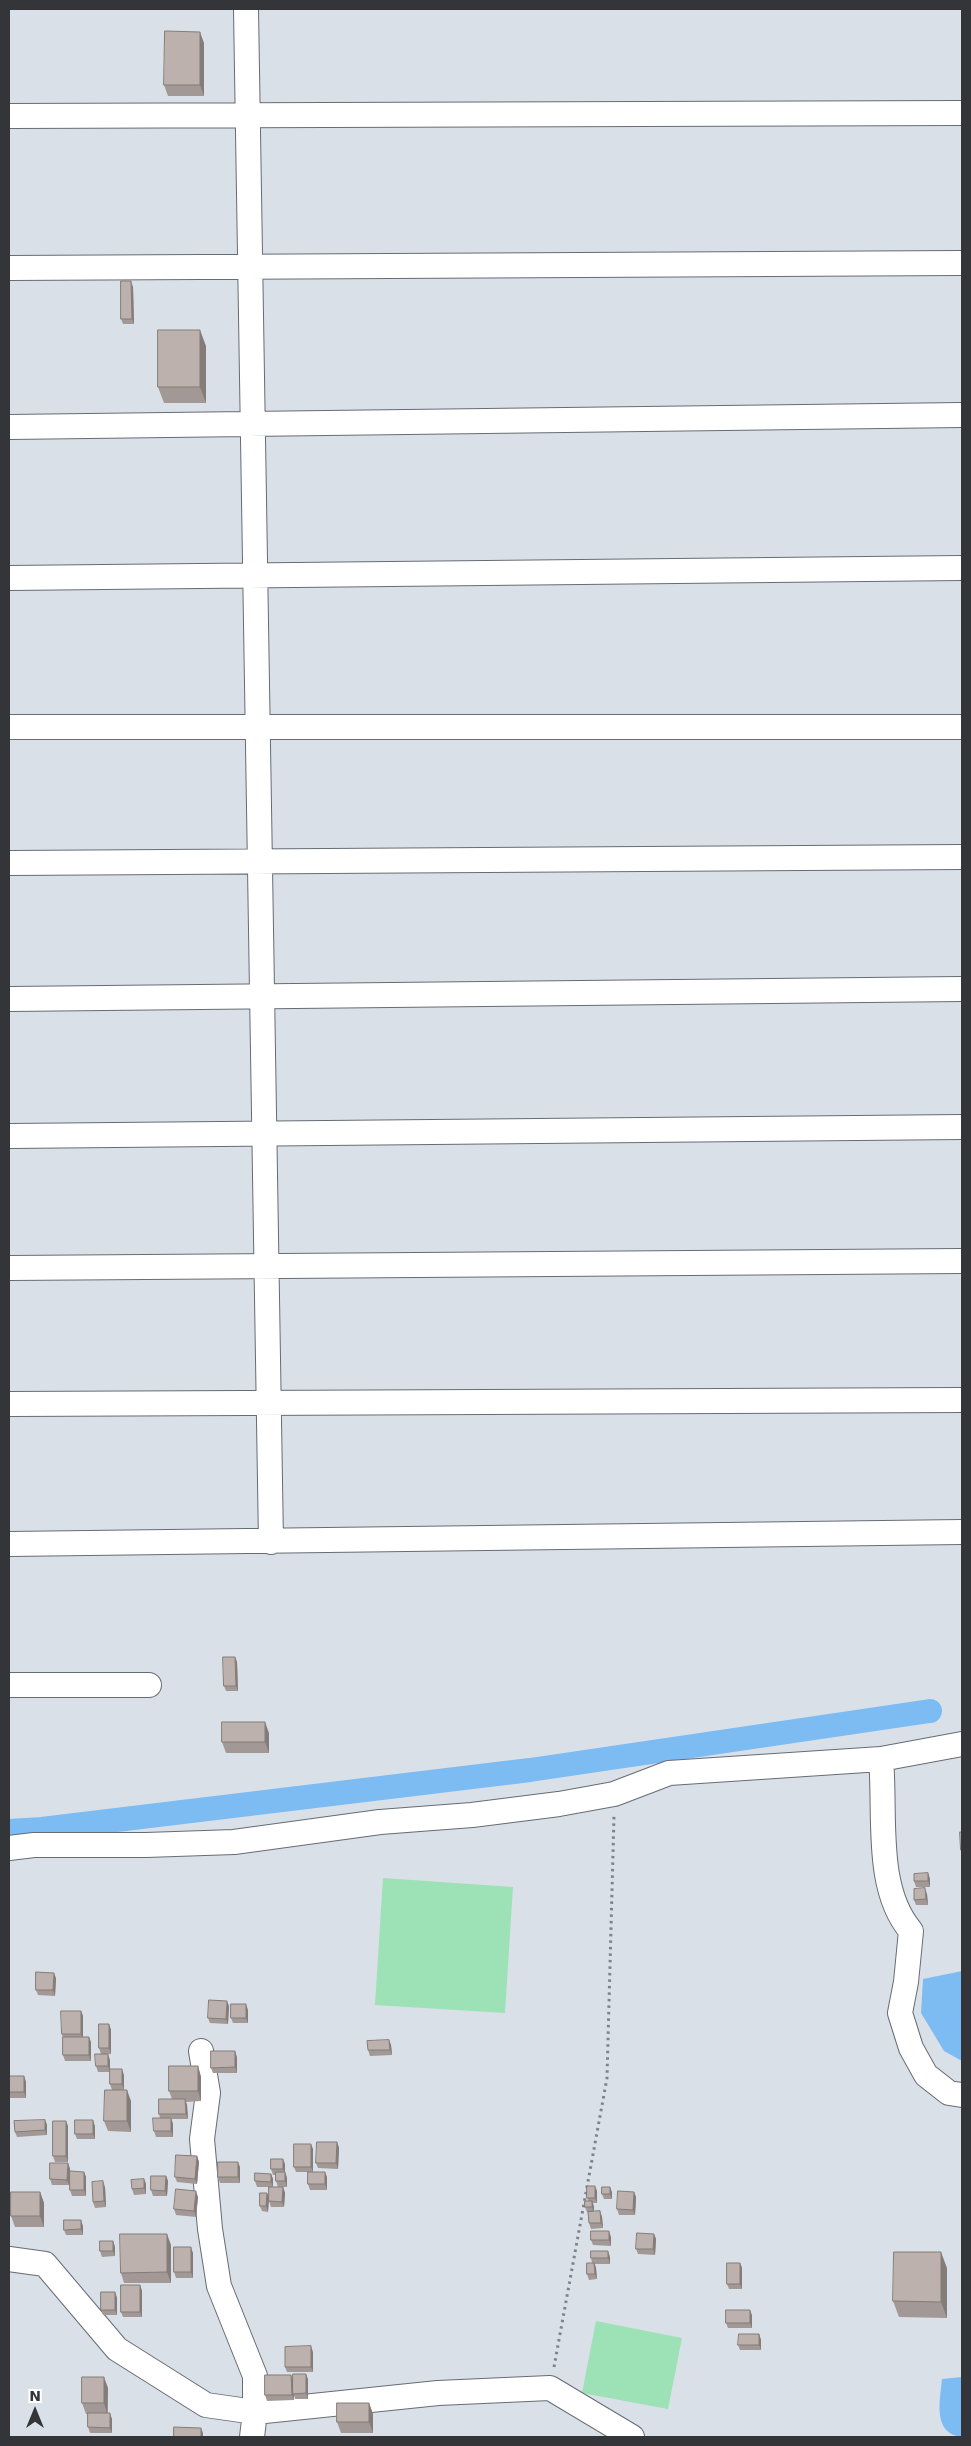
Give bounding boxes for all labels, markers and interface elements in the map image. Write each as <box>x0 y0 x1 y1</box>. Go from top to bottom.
north arrow <box>10 2386 60 2436</box>
text: N <box>29 2388 41 2404</box>

